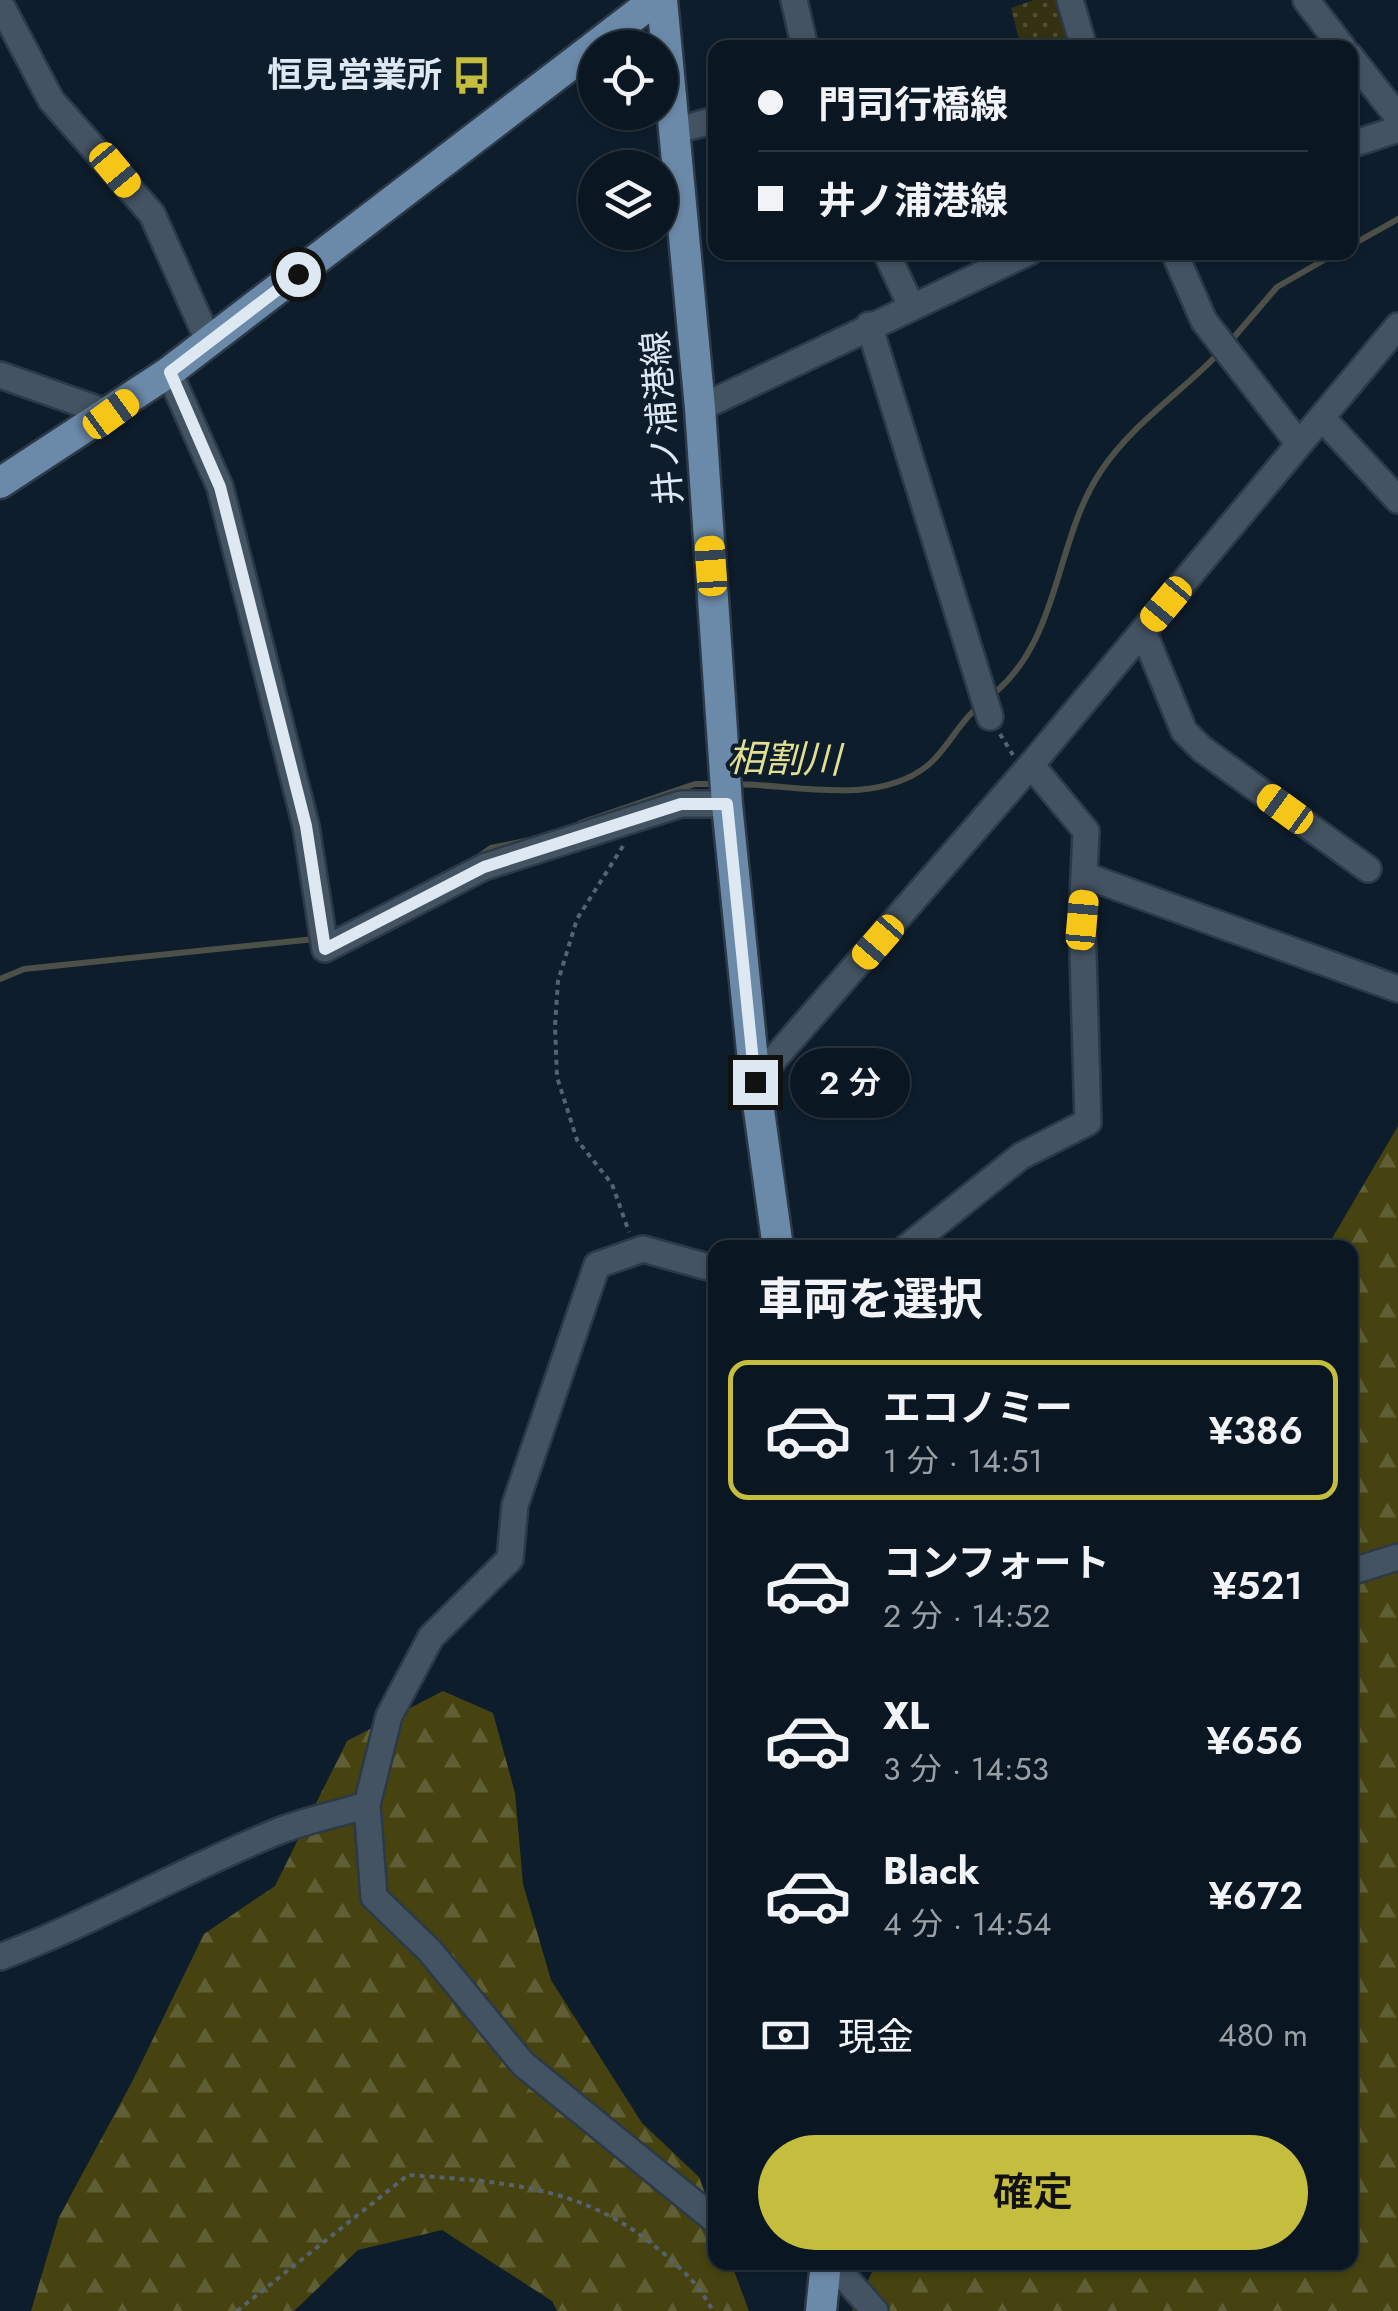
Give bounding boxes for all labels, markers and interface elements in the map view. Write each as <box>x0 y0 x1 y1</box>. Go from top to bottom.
map controls <box>578 30 678 250</box>
button: locate <box>578 30 678 130</box>
place label: 恒見営業所 <box>267 50 442 100</box>
bus stop icon: 恒見営業所 <box>451 54 493 96</box>
text: 門司行橋線 <box>818 77 1008 132</box>
car <box>84 137 146 203</box>
button: layers <box>578 150 678 250</box>
text: 井ノ浦港線 <box>818 173 1008 228</box>
route start <box>276 252 321 297</box>
street label: 井ノ浦港線 <box>629 329 695 507</box>
car <box>78 384 144 444</box>
car <box>694 535 728 597</box>
car <box>1135 571 1197 637</box>
water label: 相割川 <box>727 730 845 787</box>
car <box>1252 779 1318 839</box>
car <box>1064 889 1100 951</box>
car <box>847 910 909 974</box>
callout: 2 分 <box>790 1047 910 1117</box>
route end <box>733 1060 778 1105</box>
text: 2 分 <box>819 1060 881 1106</box>
text: 車両を選択 <box>758 1267 983 1332</box>
text: エコノミー <box>883 1380 1073 1435</box>
icon: car <box>763 1385 853 1475</box>
text: ¥386 <box>1209 1403 1303 1458</box>
text: 1 分 · 14:51 <box>883 1438 1043 1484</box>
text: コンフォート <box>883 1535 1110 1590</box>
icon: car <box>763 1540 853 1630</box>
text: ¥521 <box>1213 1558 1303 1613</box>
text: 2 分 · 14:52 <box>883 1593 1051 1639</box>
text: XL <box>883 1688 929 1743</box>
icon: car <box>763 1695 853 1785</box>
text: ¥656 <box>1206 1713 1303 1768</box>
text: 3 分 · 14:53 <box>883 1746 1049 1792</box>
text: Black <box>883 1843 980 1898</box>
icon: car <box>763 1850 853 1940</box>
text: ¥672 <box>1208 1868 1303 1923</box>
text: 4 分 · 14:54 <box>883 1901 1051 1947</box>
icon: cash <box>758 2008 813 2063</box>
text: 現金 <box>838 2009 914 2064</box>
text: 480 m <box>1218 2012 1308 2058</box>
button: 確定 <box>758 2135 1308 2250</box>

